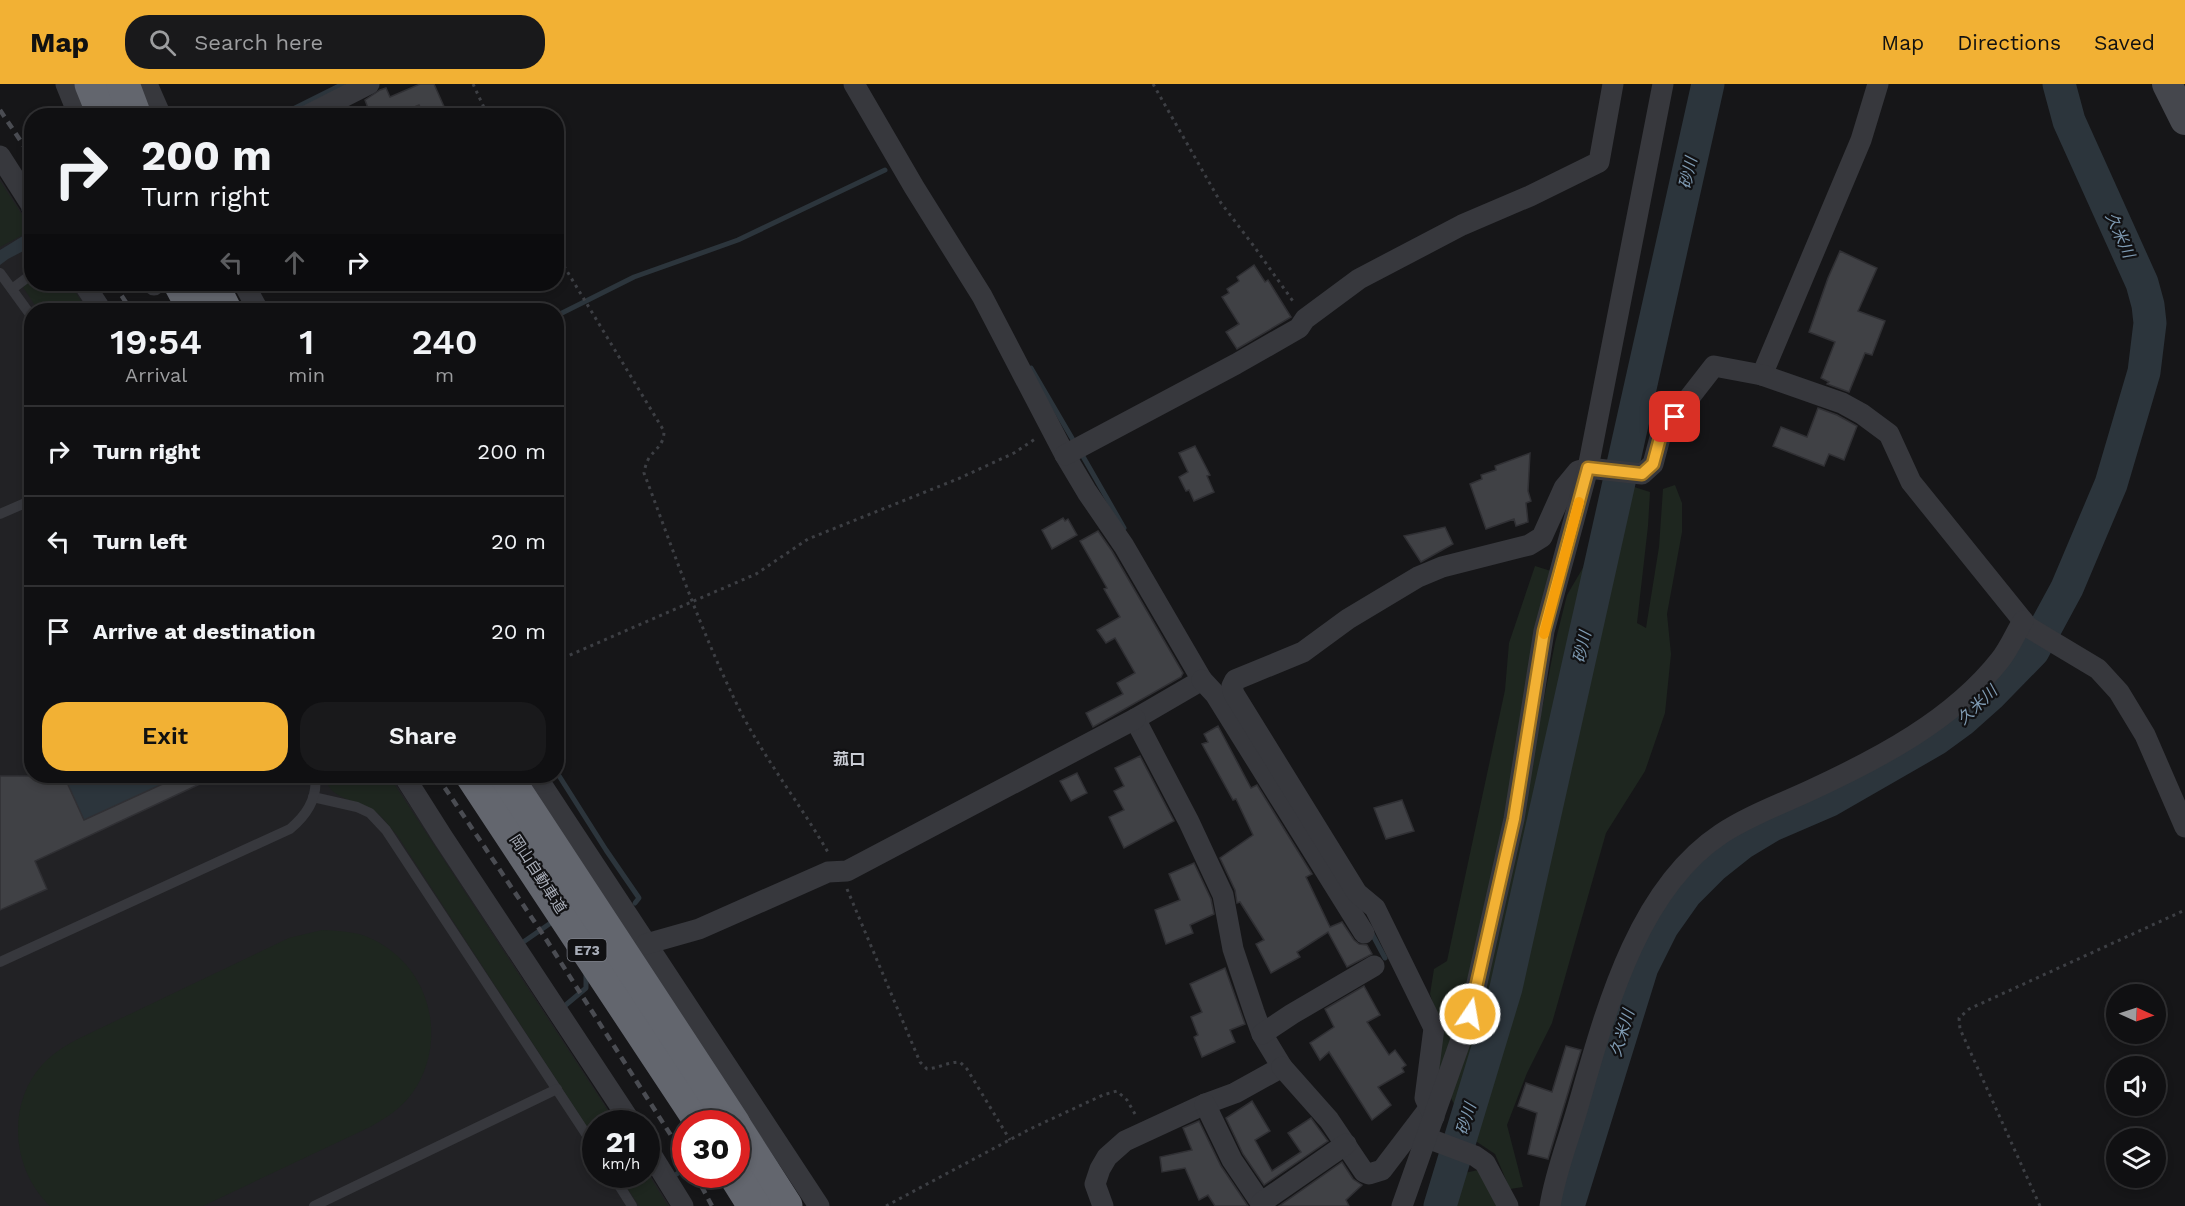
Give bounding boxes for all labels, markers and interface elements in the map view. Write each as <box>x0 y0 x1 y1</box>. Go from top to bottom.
search box <box>125 15 545 69</box>
text: Map <box>30 26 89 59</box>
icon: search <box>146 26 179 59</box>
text: Search here <box>194 30 323 55</box>
text: Map <box>1881 30 1924 55</box>
text: Directions <box>1957 30 2061 55</box>
text: Saved <box>2094 30 2155 55</box>
text: 200 m <box>141 131 272 180</box>
icon: right <box>42 132 120 210</box>
water label: 砂川 <box>1675 153 1701 191</box>
text: Turn right <box>141 181 270 213</box>
water label: 久米川 <box>2102 209 2139 263</box>
icon: left <box>215 246 248 279</box>
icon: ahead <box>278 246 311 279</box>
icon: right <box>341 246 374 279</box>
text: 19:54 <box>110 321 202 363</box>
text: 1 <box>299 321 314 363</box>
text: 240 <box>411 321 478 363</box>
text: Arrival <box>125 363 187 387</box>
text: min <box>288 363 325 387</box>
text: m <box>435 363 454 387</box>
pin <box>1649 391 1700 442</box>
icon: arrive <box>1658 400 1691 433</box>
icon: right <box>42 435 75 468</box>
text: Turn right <box>93 439 200 464</box>
text: 200 m <box>477 439 546 464</box>
icon: left <box>42 525 75 558</box>
text: Turn left <box>93 529 187 554</box>
text: 20 m <box>491 529 546 554</box>
icon: arrive <box>42 615 75 648</box>
text: Arrive at destination <box>93 619 316 644</box>
text: 20 m <box>491 619 546 644</box>
water label: 砂川 <box>1569 627 1595 665</box>
water label: 久米川 <box>1953 680 2002 728</box>
button: Exit <box>42 702 288 771</box>
button: Share <box>300 702 546 771</box>
district label: 菰口 <box>833 750 865 769</box>
street label: 岡山自動車道 <box>506 831 570 917</box>
road number: E73 <box>568 939 606 961</box>
position arrow <box>1438 982 1502 1046</box>
north arrow <box>2106 984 2166 1044</box>
map controls <box>2106 984 2166 1188</box>
water label: 久米川 <box>1606 1005 1639 1059</box>
button: sound <box>2106 1056 2166 1116</box>
water label: 砂川 <box>1452 1099 1480 1137</box>
speed limit sign: 30 <box>672 1110 750 1188</box>
text: 21 <box>606 1124 636 1159</box>
button: layers <box>2106 1128 2166 1188</box>
text: km/h <box>602 1155 640 1173</box>

